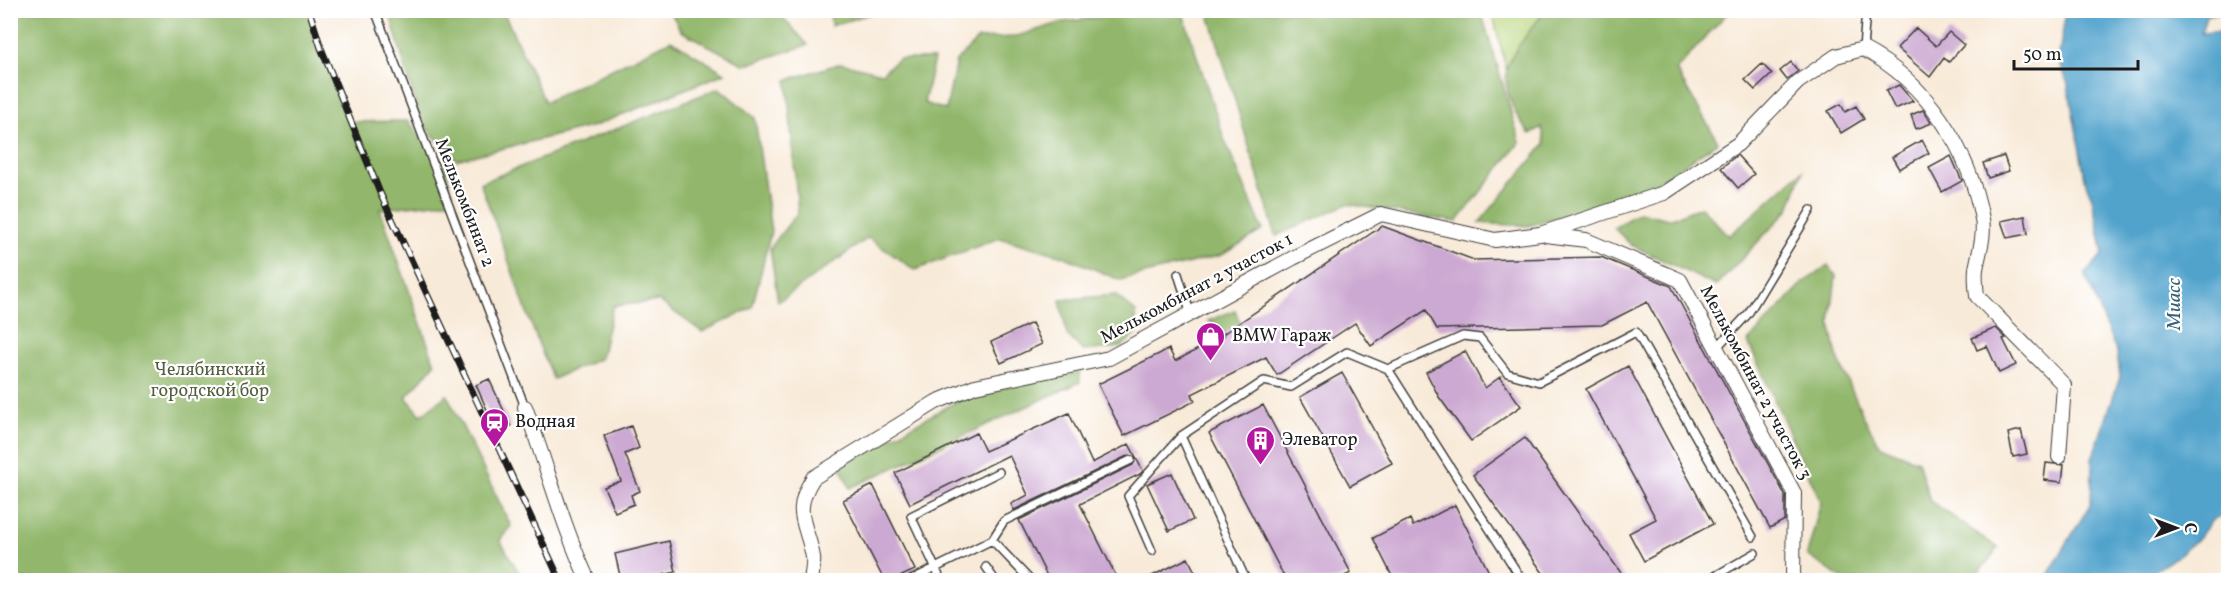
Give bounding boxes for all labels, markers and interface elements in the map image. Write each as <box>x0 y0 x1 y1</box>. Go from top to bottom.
scale bar <box>2014 33 2138 71</box>
text: 50 m <box>2023 43 2062 68</box>
street label: Мелькомбинат 2 <box>428 135 500 271</box>
street label: Мелькомбинат 2 участок 1 <box>1096 228 1298 350</box>
water label: Миасс <box>2161 277 2189 331</box>
street label: Мелькомбинат 2 участок 3 <box>1693 281 1817 485</box>
shop icon: BMW Гараж <box>1195 320 1227 362</box>
place label: BMW Гараж <box>1232 324 1331 349</box>
park label: Челябинский городской бор <box>151 358 269 404</box>
station icon: Водная <box>478 406 510 448</box>
place label: Водная <box>515 410 575 435</box>
building icon: Элеватор <box>1245 424 1277 466</box>
place label: Элеватор <box>1282 428 1358 453</box>
north arrow <box>2146 498 2206 558</box>
text: С <box>2178 523 2200 533</box>

